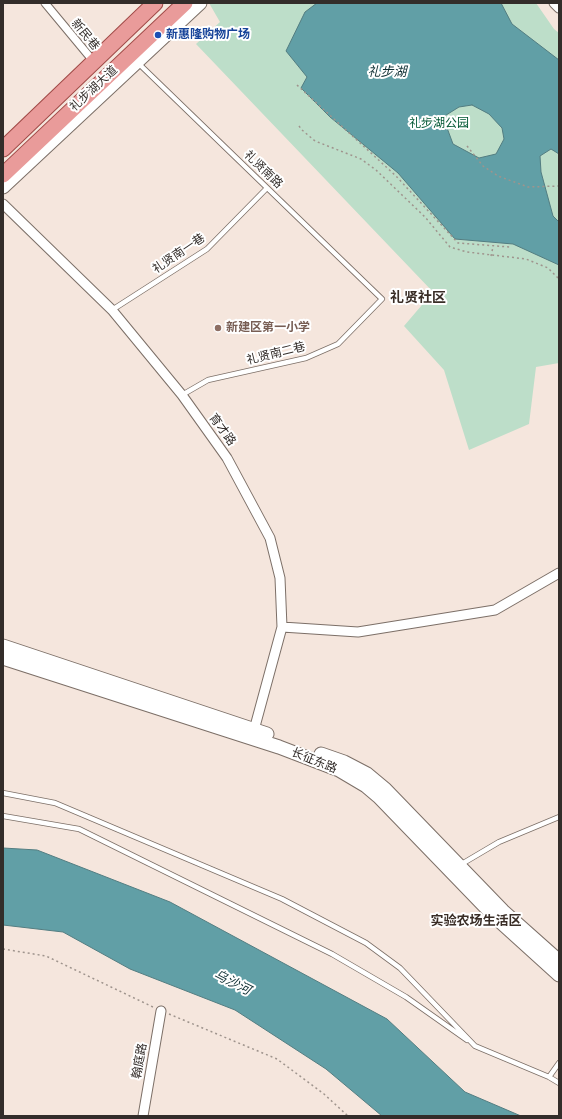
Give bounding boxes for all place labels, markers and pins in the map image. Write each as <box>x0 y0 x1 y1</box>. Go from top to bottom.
place label: 新惠隆购物广场 <box>166 28 250 42</box>
marker: 新惠隆购物广场 <box>153 30 163 40</box>
place label: 新建区第一小学 <box>226 321 310 335</box>
marker: 新建区第一小学 <box>213 323 223 333</box>

